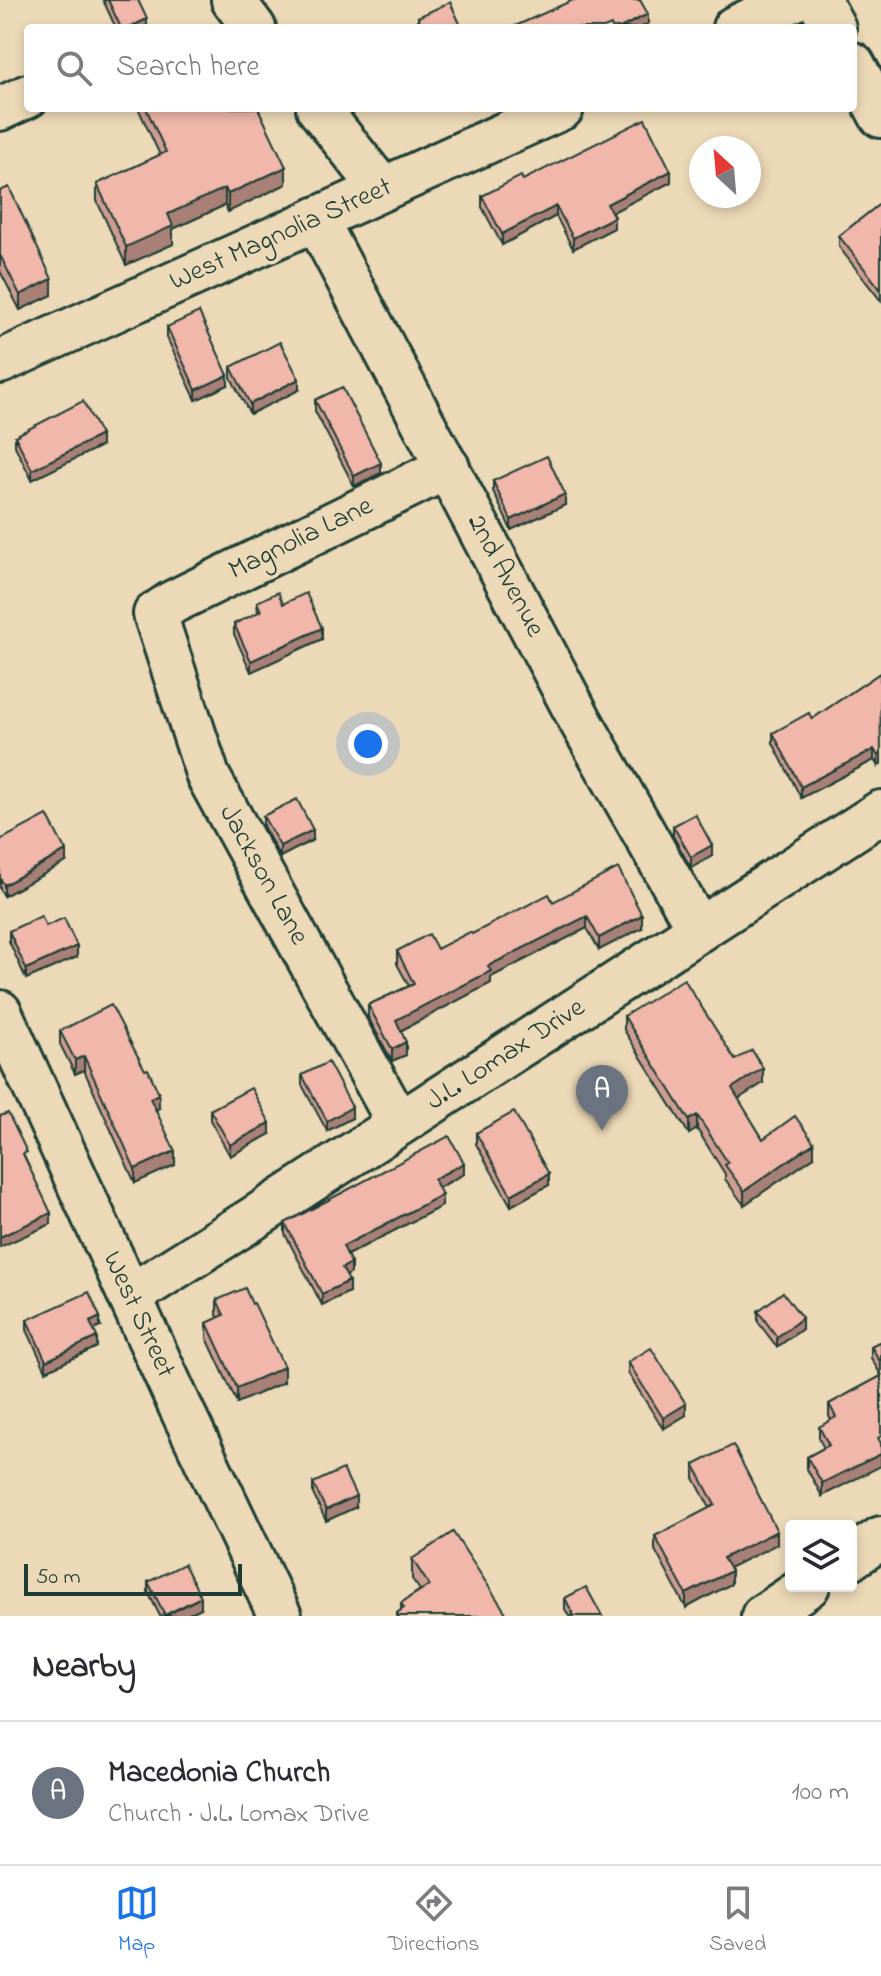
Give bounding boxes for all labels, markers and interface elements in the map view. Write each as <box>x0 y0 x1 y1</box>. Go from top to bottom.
search box <box>24 24 857 112</box>
icon: search <box>52 46 96 90</box>
text: Search here <box>116 46 260 90</box>
north arrow <box>689 136 761 208</box>
street label: West Magnolia Street <box>163 168 399 302</box>
street label: Magnolia Lane <box>222 486 380 592</box>
street label: 2nd Avenue <box>455 507 555 645</box>
your location <box>348 724 388 764</box>
street label: Jackson Lane <box>208 797 319 953</box>
street label: J.L. Lomax Drive <box>418 988 594 1122</box>
pin: A <box>576 1065 628 1131</box>
street label: West Street <box>91 1245 185 1385</box>
map controls <box>785 1520 857 1592</box>
button: layers <box>785 1520 857 1592</box>
scale bar <box>24 1560 242 1596</box>
text: 50 m <box>36 1562 81 1594</box>
text: Nearby <box>32 1643 136 1693</box>
text: Macedonia Church <box>108 1752 330 1796</box>
text: A <box>50 1774 66 1812</box>
text: 100 m <box>792 1774 849 1812</box>
text: Church · J.L. Lomax Drive <box>108 1796 369 1834</box>
tab: Map <box>115 1881 159 1961</box>
tab: Directions <box>388 1881 480 1961</box>
tab: Saved <box>709 1881 766 1961</box>

